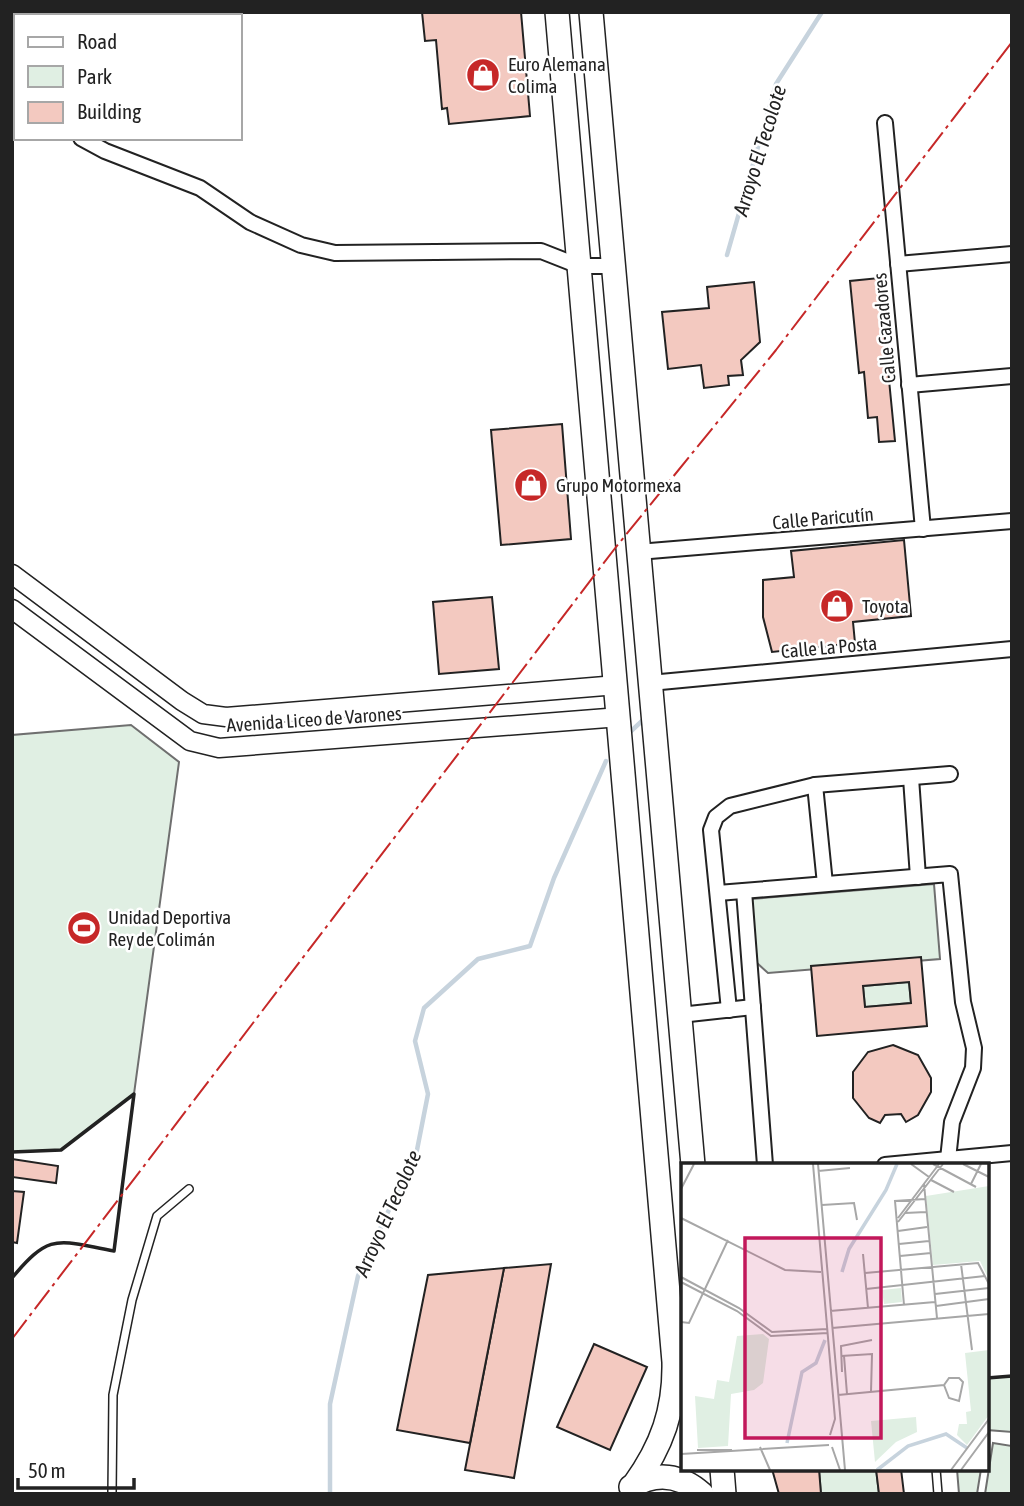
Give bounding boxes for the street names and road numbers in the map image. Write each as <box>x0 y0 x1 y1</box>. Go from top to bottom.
street label: Calle Cazadores <box>868 272 900 384</box>
street label: Calle Paricutín <box>771 503 875 533</box>
street label: Calle La Posta <box>780 632 878 662</box>
street label: Avenida Liceo de Varones <box>226 702 402 736</box>

